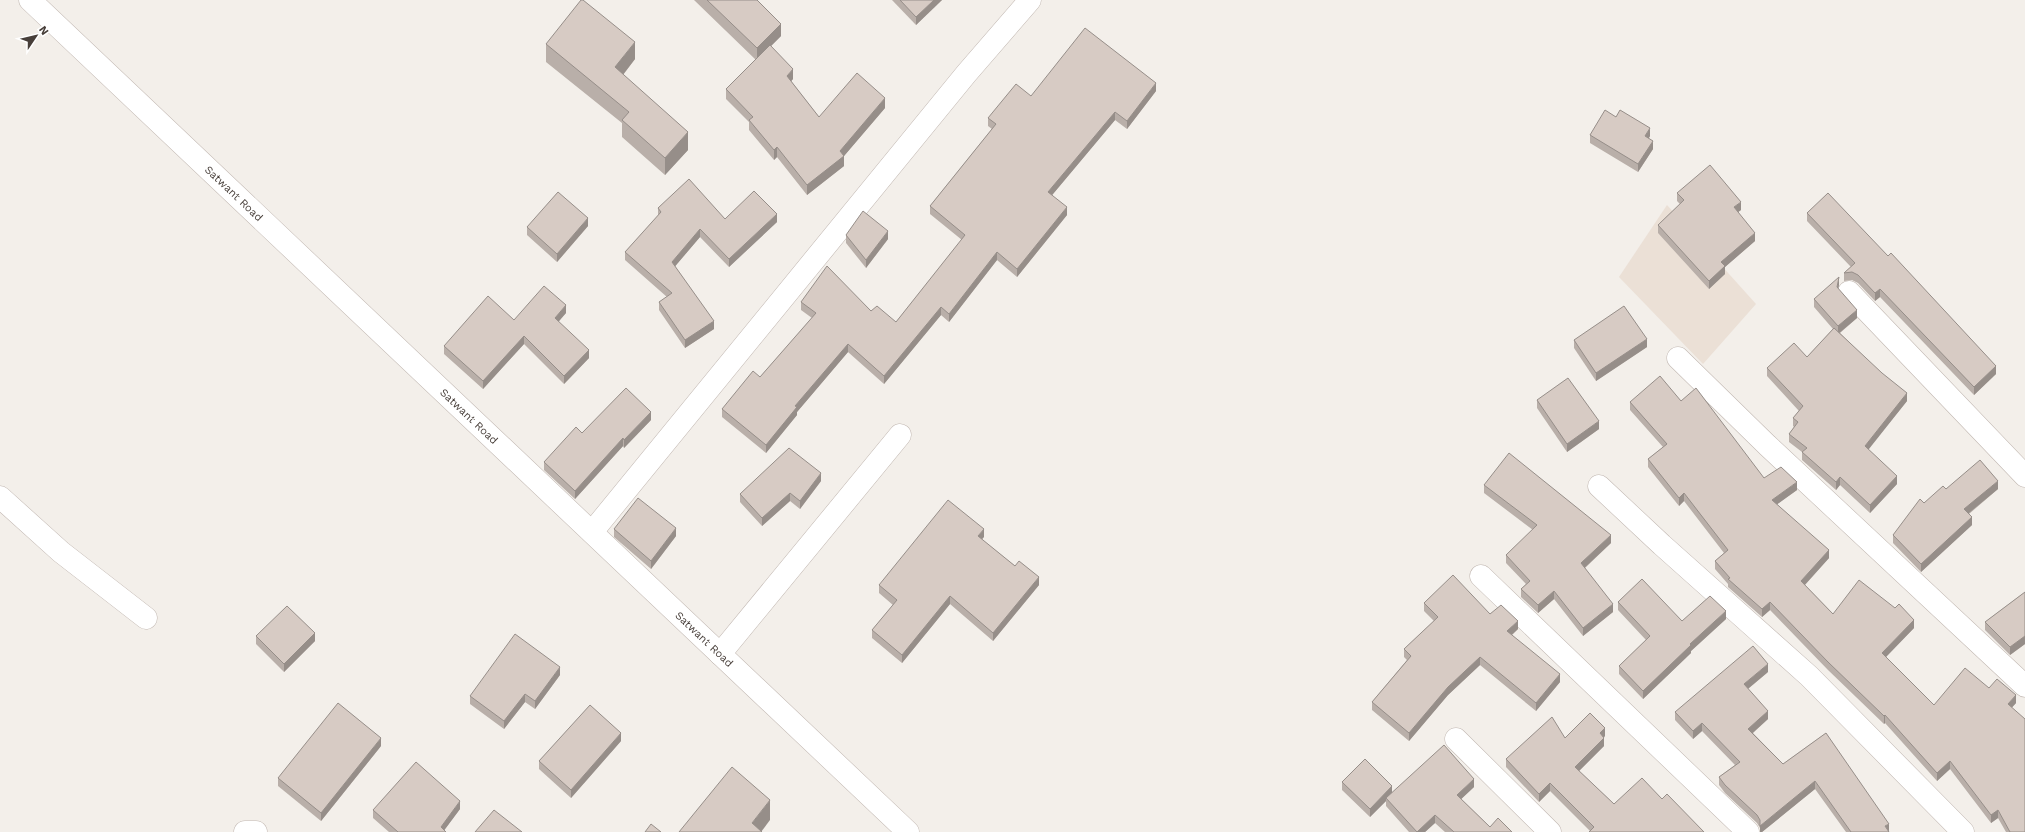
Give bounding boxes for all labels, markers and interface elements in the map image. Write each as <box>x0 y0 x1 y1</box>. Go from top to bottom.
north arrow <box>16 16 56 56</box>
text: N <box>36 23 51 38</box>
street label: Satwant Road <box>202 163 265 224</box>
street label: Satwant Road <box>437 386 500 447</box>
street label: Satwant Road <box>672 609 736 670</box>

